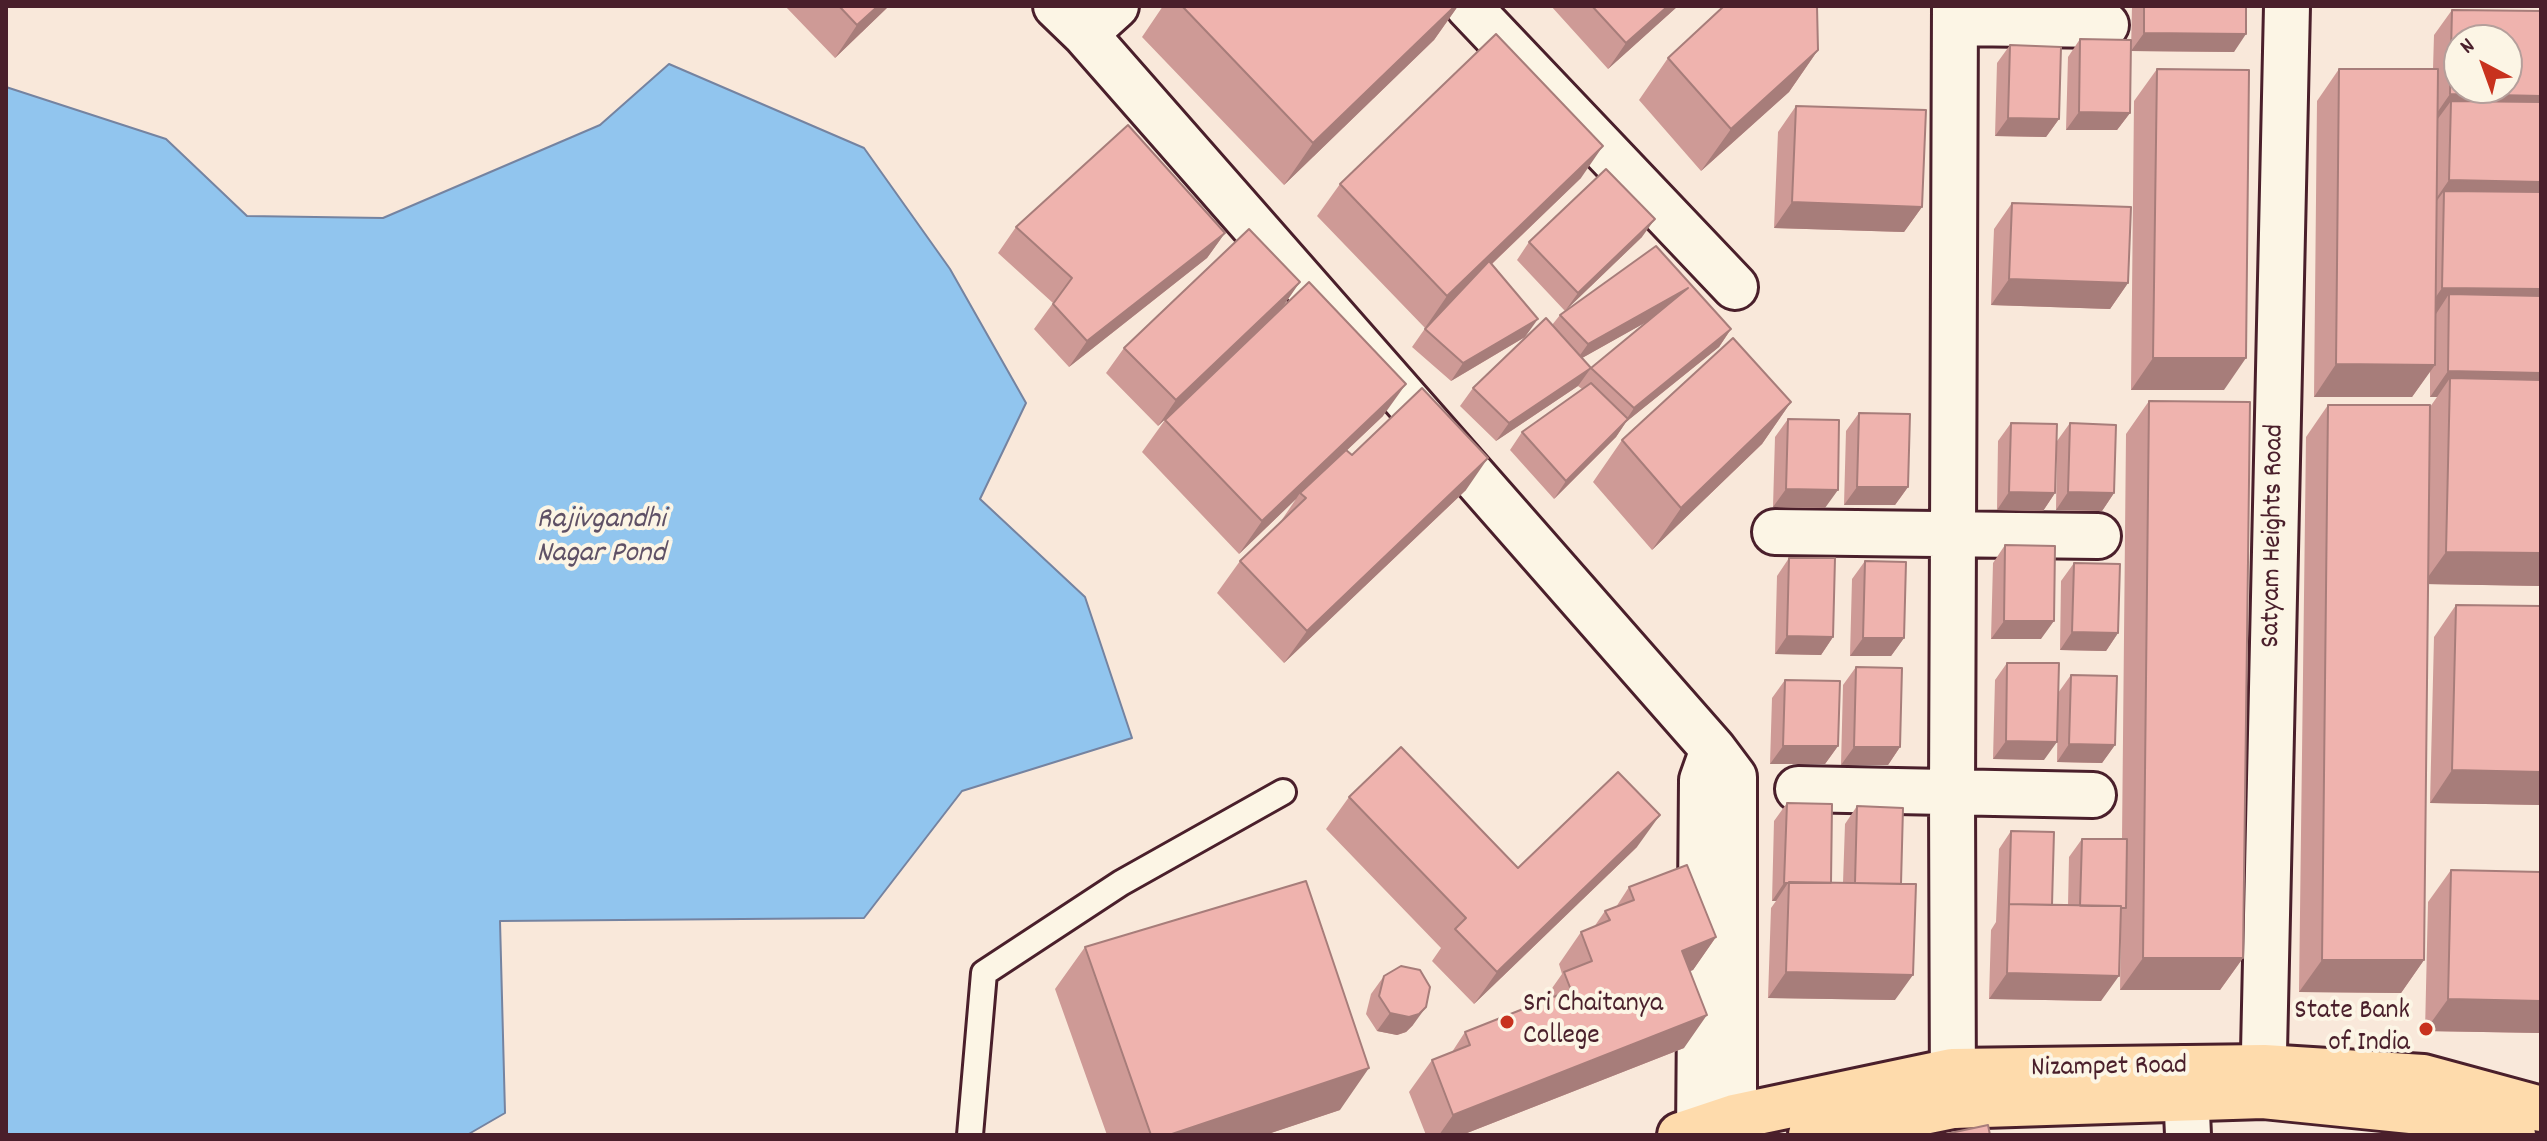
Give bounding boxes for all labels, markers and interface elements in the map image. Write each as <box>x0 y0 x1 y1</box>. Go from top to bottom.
north arrow <box>2443 24 2523 104</box>
text: N <box>2454 32 2483 62</box>
street label: Satyam Heights Road <box>2256 424 2294 648</box>
water label: Rajivgandhi Nagar Pond <box>537 504 665 574</box>
place label: Sri Chaitanya College <box>1523 989 1663 1055</box>
place label: State Bank of India <box>2294 996 2410 1062</box>
marker: Sri Chaitanya College <box>1498 1013 1516 1031</box>
marker: State Bank of India <box>2417 1020 2435 1038</box>
street label: Nizampet Road <box>2031 1051 2187 1087</box>

